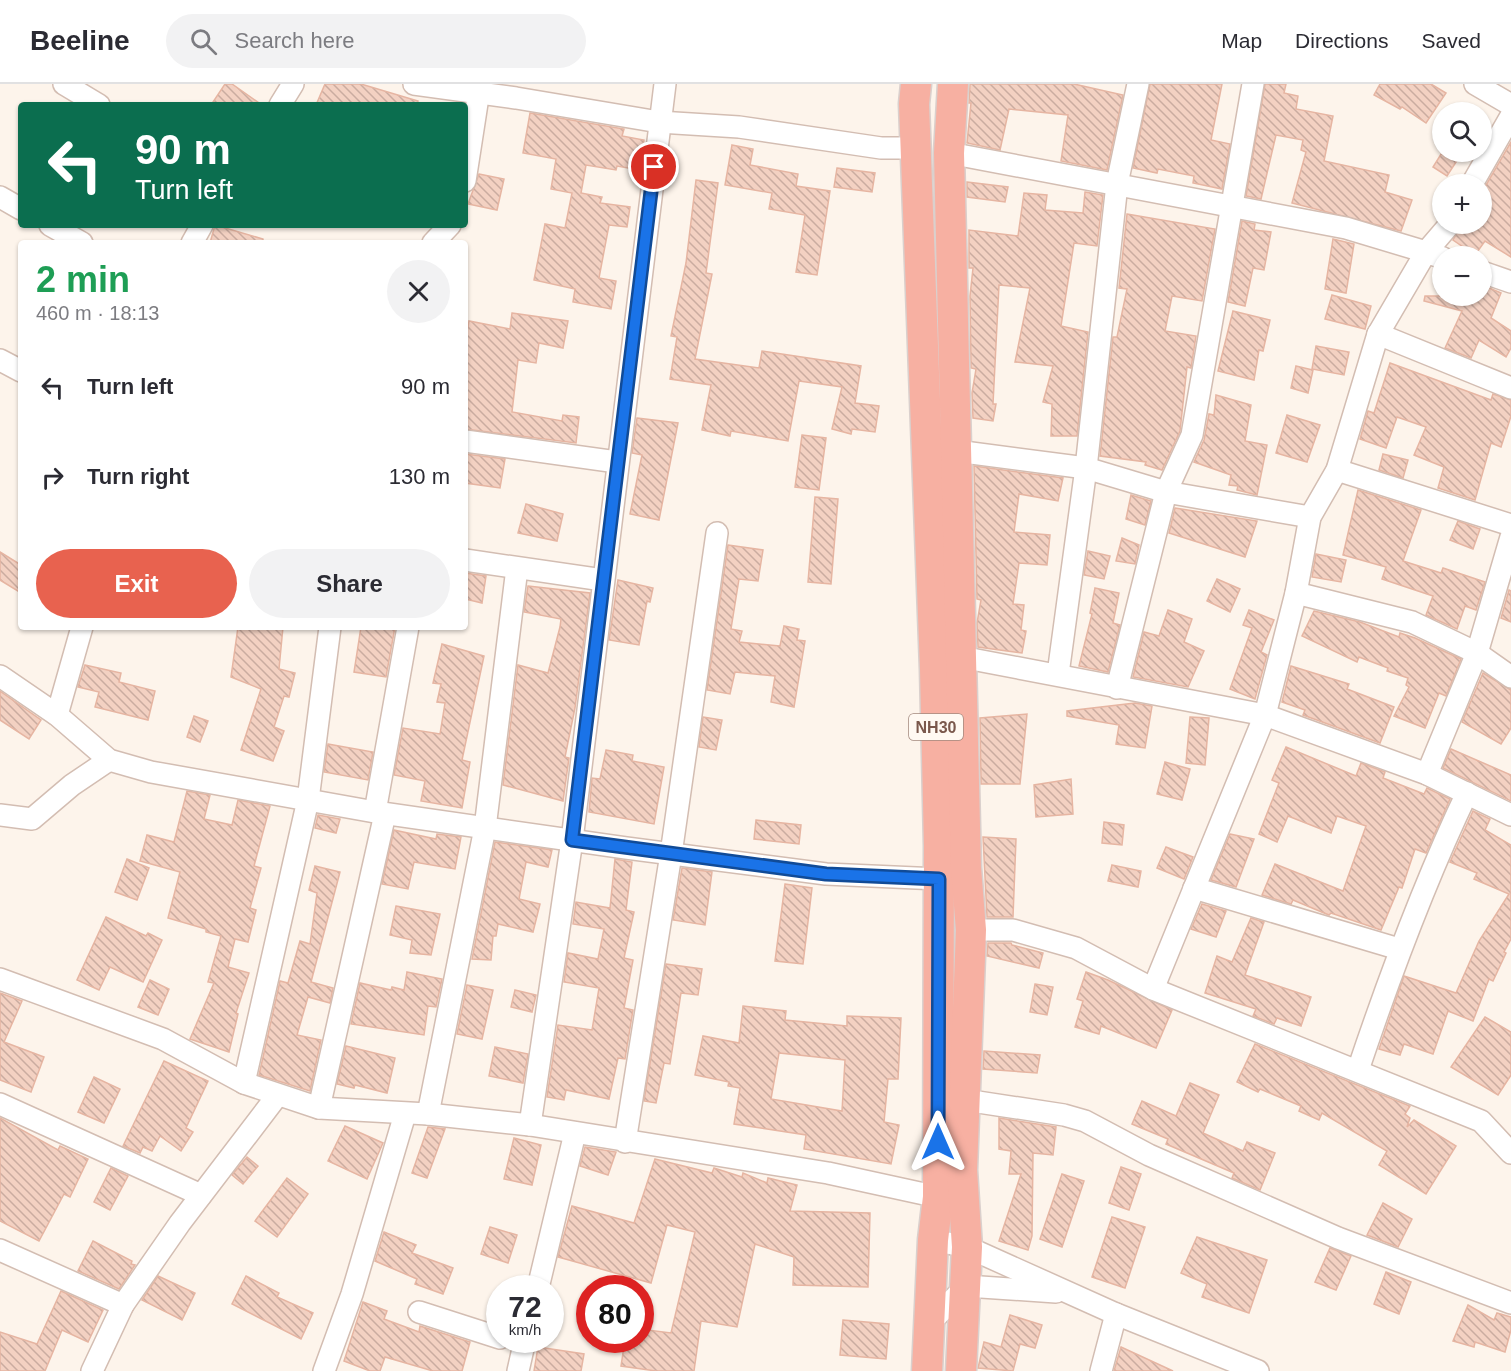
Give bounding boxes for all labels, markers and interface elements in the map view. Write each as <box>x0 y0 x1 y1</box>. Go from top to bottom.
search box <box>166 14 586 68</box>
text: Beeline <box>30 25 130 56</box>
icon: search <box>187 25 220 58</box>
text: Search here <box>235 28 354 53</box>
text: Map <box>1221 29 1262 52</box>
text: Directions <box>1295 29 1388 52</box>
text: Saved <box>1421 29 1481 52</box>
map controls <box>1432 102 1492 306</box>
button: search <box>1432 102 1492 162</box>
icon: left <box>36 126 114 204</box>
text: 90 m <box>135 126 231 173</box>
pin <box>628 141 679 192</box>
icon: arrive <box>637 150 670 183</box>
button: + <box>1432 174 1492 234</box>
text: Turn left <box>135 175 233 205</box>
button: − <box>1432 246 1492 306</box>
text: 2 min <box>36 259 130 300</box>
button: close <box>387 260 450 323</box>
text: 460 m · 18:13 <box>36 302 159 324</box>
icon: left <box>36 371 69 404</box>
text: Turn left <box>87 374 173 399</box>
text: 90 m <box>401 374 450 399</box>
icon: right <box>36 461 69 494</box>
text: Turn right <box>87 464 189 489</box>
text: 130 m <box>389 464 450 489</box>
button: Exit <box>36 549 237 618</box>
button: Share <box>249 549 450 618</box>
road number: NH30 <box>909 714 963 740</box>
position arrow <box>906 1110 970 1174</box>
speed limit sign: 80 <box>576 1275 654 1353</box>
text: 72 <box>508 1290 542 1323</box>
text: km/h <box>509 1321 541 1338</box>

